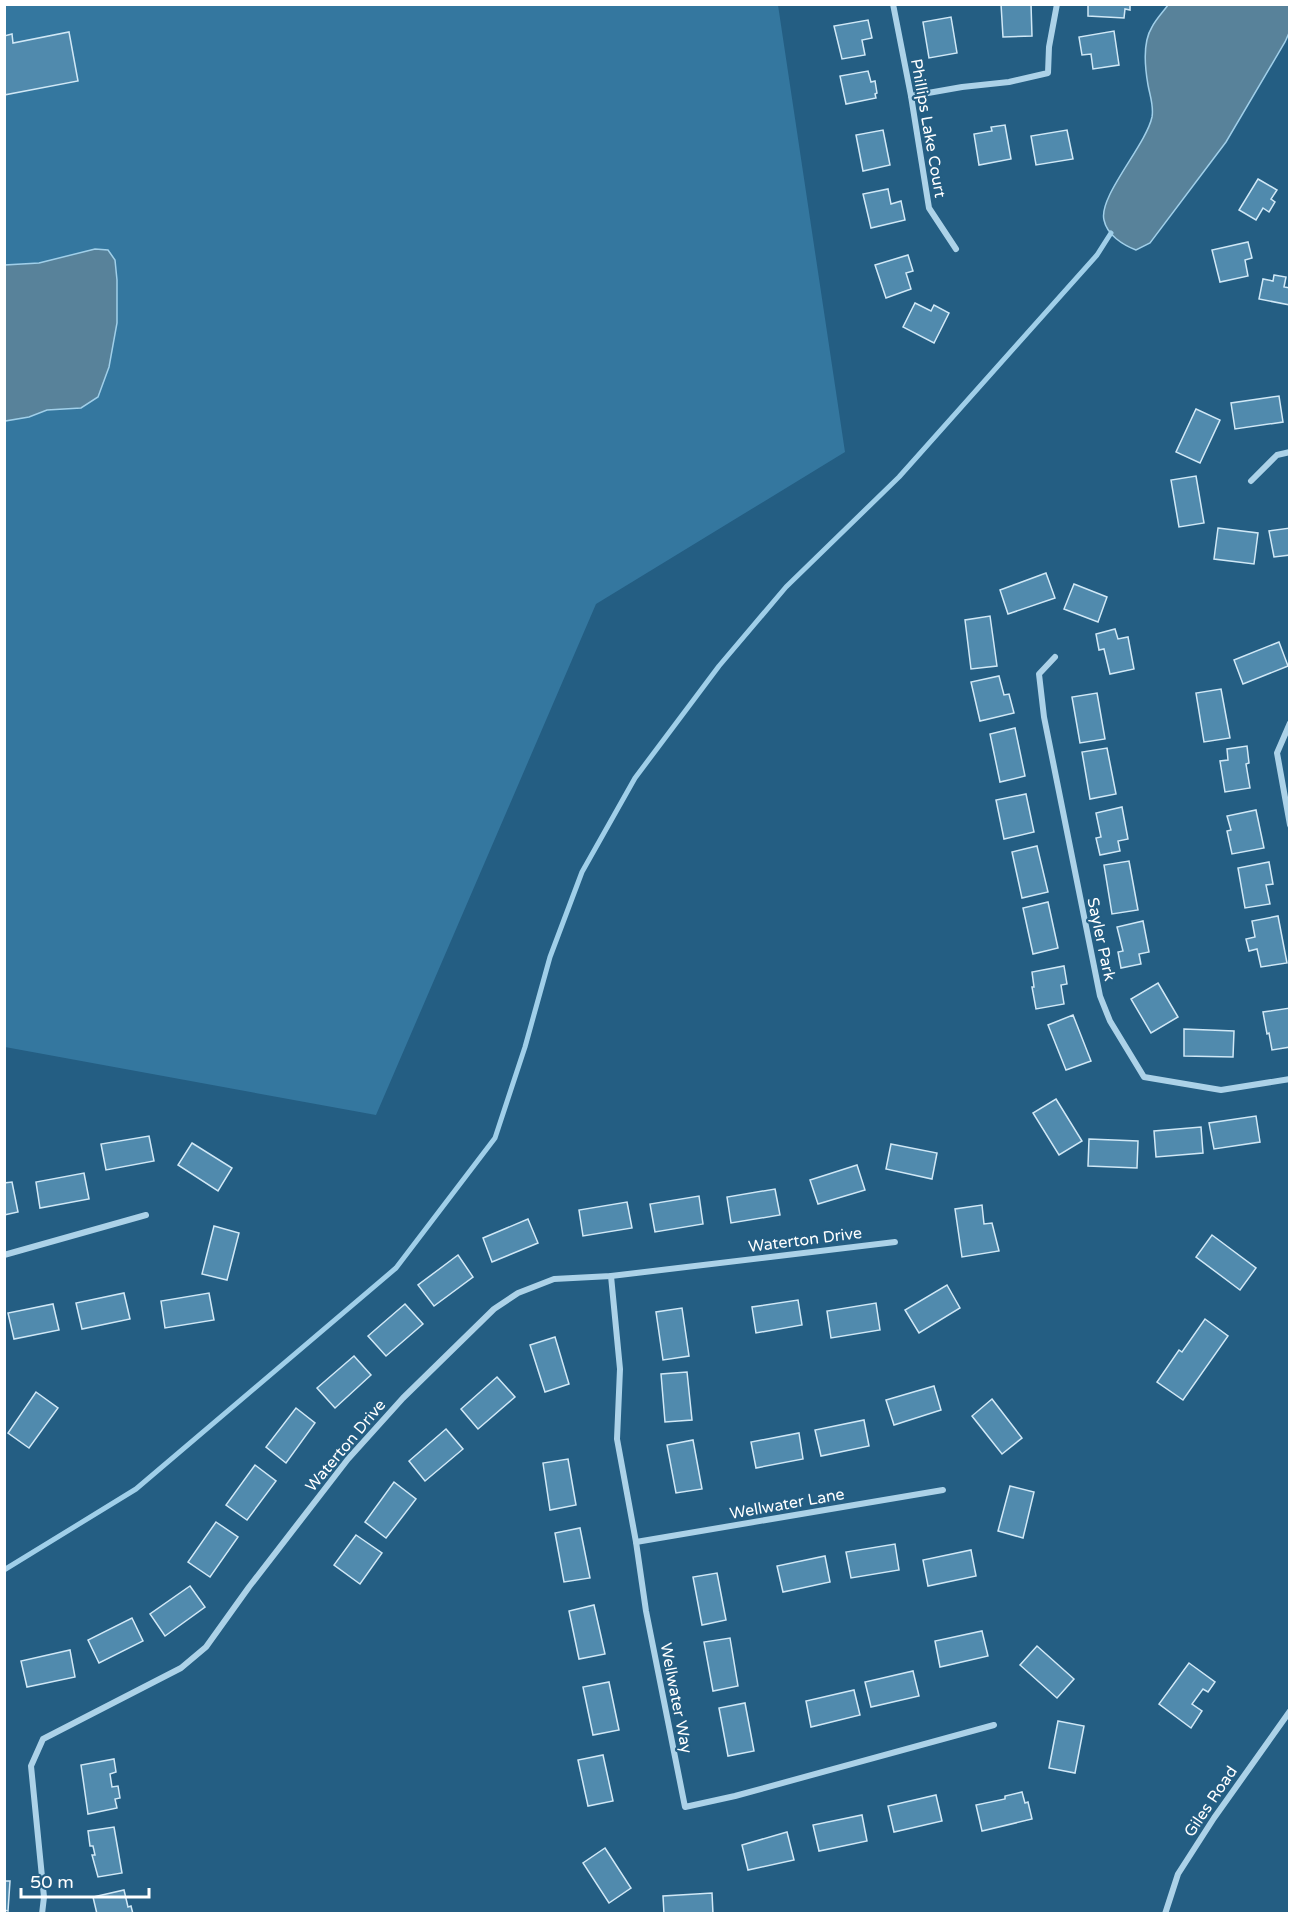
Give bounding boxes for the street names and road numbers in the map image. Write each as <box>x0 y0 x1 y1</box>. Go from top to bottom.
street label: Phillips Lake Court <box>906 57 950 199</box>
street label: Sayler Park <box>1082 896 1120 983</box>
street label: Waterton Drive <box>747 1223 863 1257</box>
street label: Waterton Drive <box>301 1395 390 1496</box>
street label: Wellwater Lane <box>728 1484 846 1524</box>
street label: Wellwater Way <box>655 1641 697 1756</box>
street label: Giles Road <box>1180 1762 1242 1841</box>

